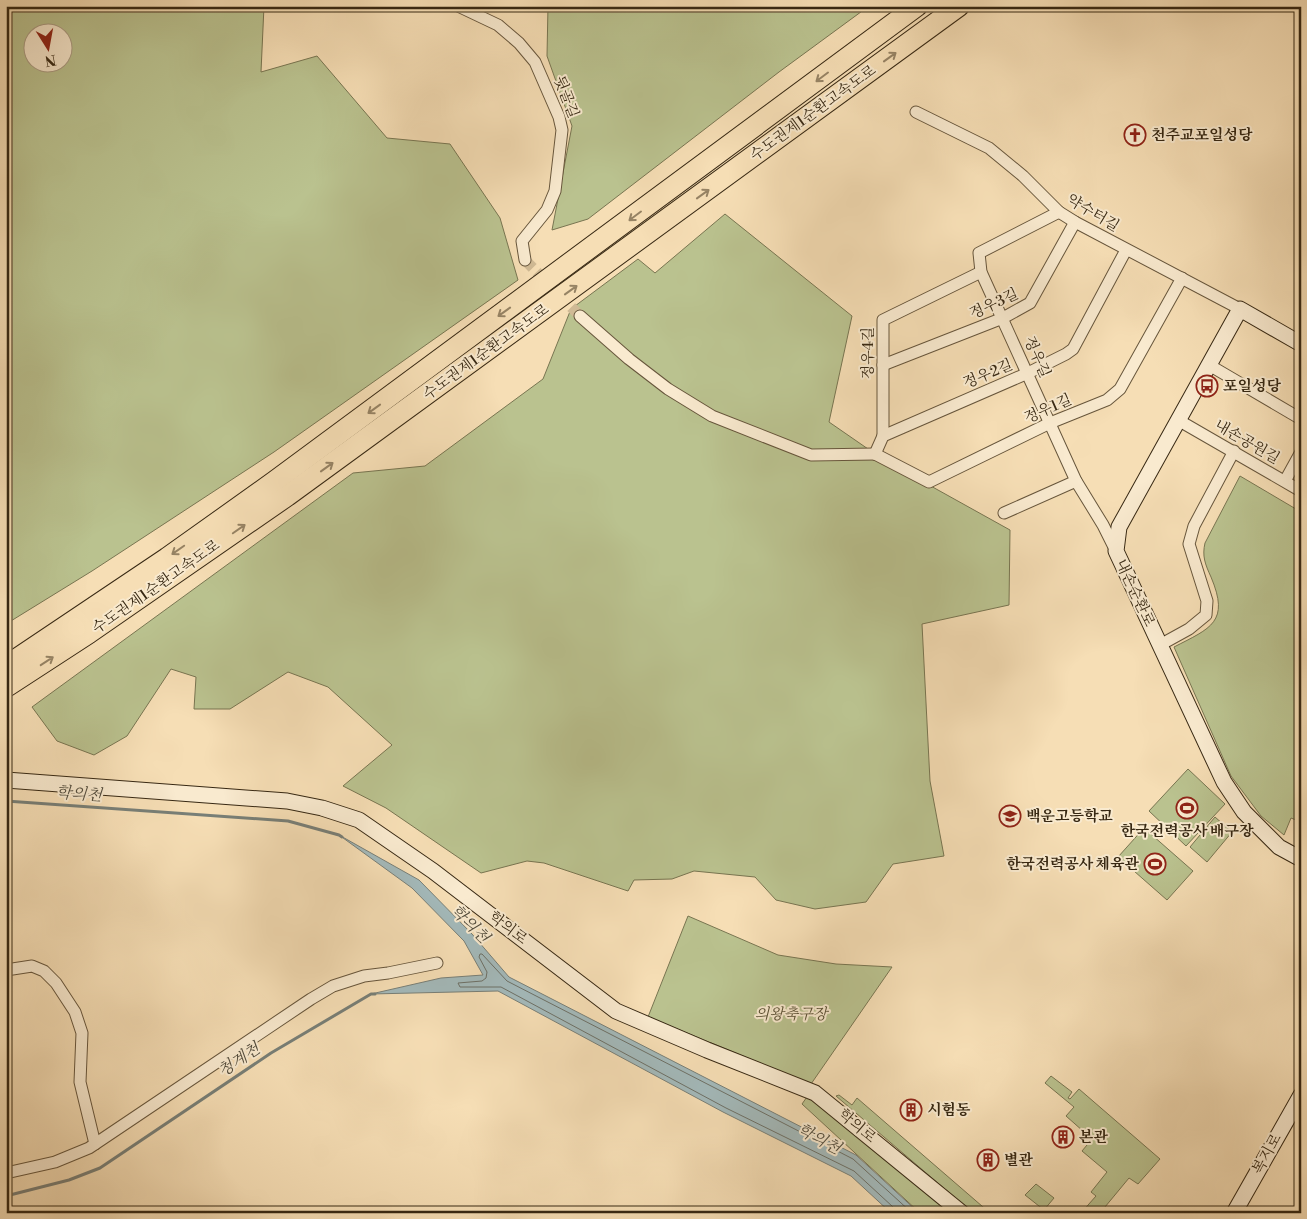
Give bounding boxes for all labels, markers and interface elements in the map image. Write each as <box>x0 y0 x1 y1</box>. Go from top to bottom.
north arrow <box>22 22 72 72</box>
text: N <box>43 50 57 70</box>
one-way arrow <box>883 51 896 62</box>
street label: 수도권제1순환고속도로 <box>746 61 880 165</box>
one-way arrow <box>815 72 829 82</box>
street label: 뒷골길 <box>549 73 583 121</box>
church icon: 천주교포일성당 <box>1123 123 1147 147</box>
place label: 천주교포일성당 <box>1151 126 1253 145</box>
one-way arrow <box>695 189 709 199</box>
street label: 약수터길 <box>1063 190 1123 236</box>
one-way arrow <box>629 210 642 221</box>
one-way arrow <box>564 284 577 295</box>
street label: 정우3길 <box>967 284 1021 324</box>
street label: 수도권제1순환고속도로 <box>419 300 553 404</box>
one-way arrow <box>497 307 511 317</box>
street label: 정우4길 <box>859 327 878 379</box>
street label: 정우길 <box>1019 333 1055 381</box>
street label: 정우2길 <box>960 355 1016 393</box>
bus stop icon: 포일성당 <box>1195 374 1219 398</box>
place label: 포일성당 <box>1223 377 1281 396</box>
street label: 정우1길 <box>1021 390 1075 428</box>
one-way arrow <box>368 403 381 414</box>
street label: 내손공원길 <box>1211 416 1283 468</box>
one-way arrow <box>320 462 333 473</box>
one-way arrow <box>232 524 246 534</box>
street label: 수도권제1순환고속도로 <box>89 536 224 638</box>
one-way arrow <box>171 545 185 555</box>
street label: 내손순환로 <box>1111 556 1159 630</box>
one-way arrow <box>40 656 54 666</box>
water label: 학의천 <box>55 782 104 806</box>
sports icon: 한국전력공사 배구장 <box>1175 796 1199 820</box>
school or university icon: 백운고등학교 <box>998 804 1022 828</box>
place label: 백운고등학교 <box>1026 807 1113 826</box>
place label: 한국전력공사 배구장 <box>1121 822 1254 841</box>
sports icon: 한국전력공사 체육관 <box>1143 852 1167 876</box>
place label: 한국전력공사 체육관 <box>1006 855 1140 874</box>
water label: 학의천 <box>447 901 495 949</box>
street label: 학의로 <box>485 907 531 949</box>
park label: 의왕축구장 <box>755 1005 830 1024</box>
water label: 청계천 <box>214 1038 265 1081</box>
building icon: 시험동 <box>899 1098 923 1122</box>
place label: 시험동 <box>927 1101 971 1120</box>
street label: 학의로 <box>834 1105 880 1148</box>
water label: 학의천 <box>794 1119 846 1159</box>
building icon: 본관 <box>1051 1125 1075 1149</box>
place label: 본관 <box>1079 1128 1108 1147</box>
street label: 복지로 <box>1248 1130 1286 1178</box>
building icon: 별관 <box>976 1148 1000 1172</box>
place label: 별관 <box>1004 1151 1033 1170</box>

